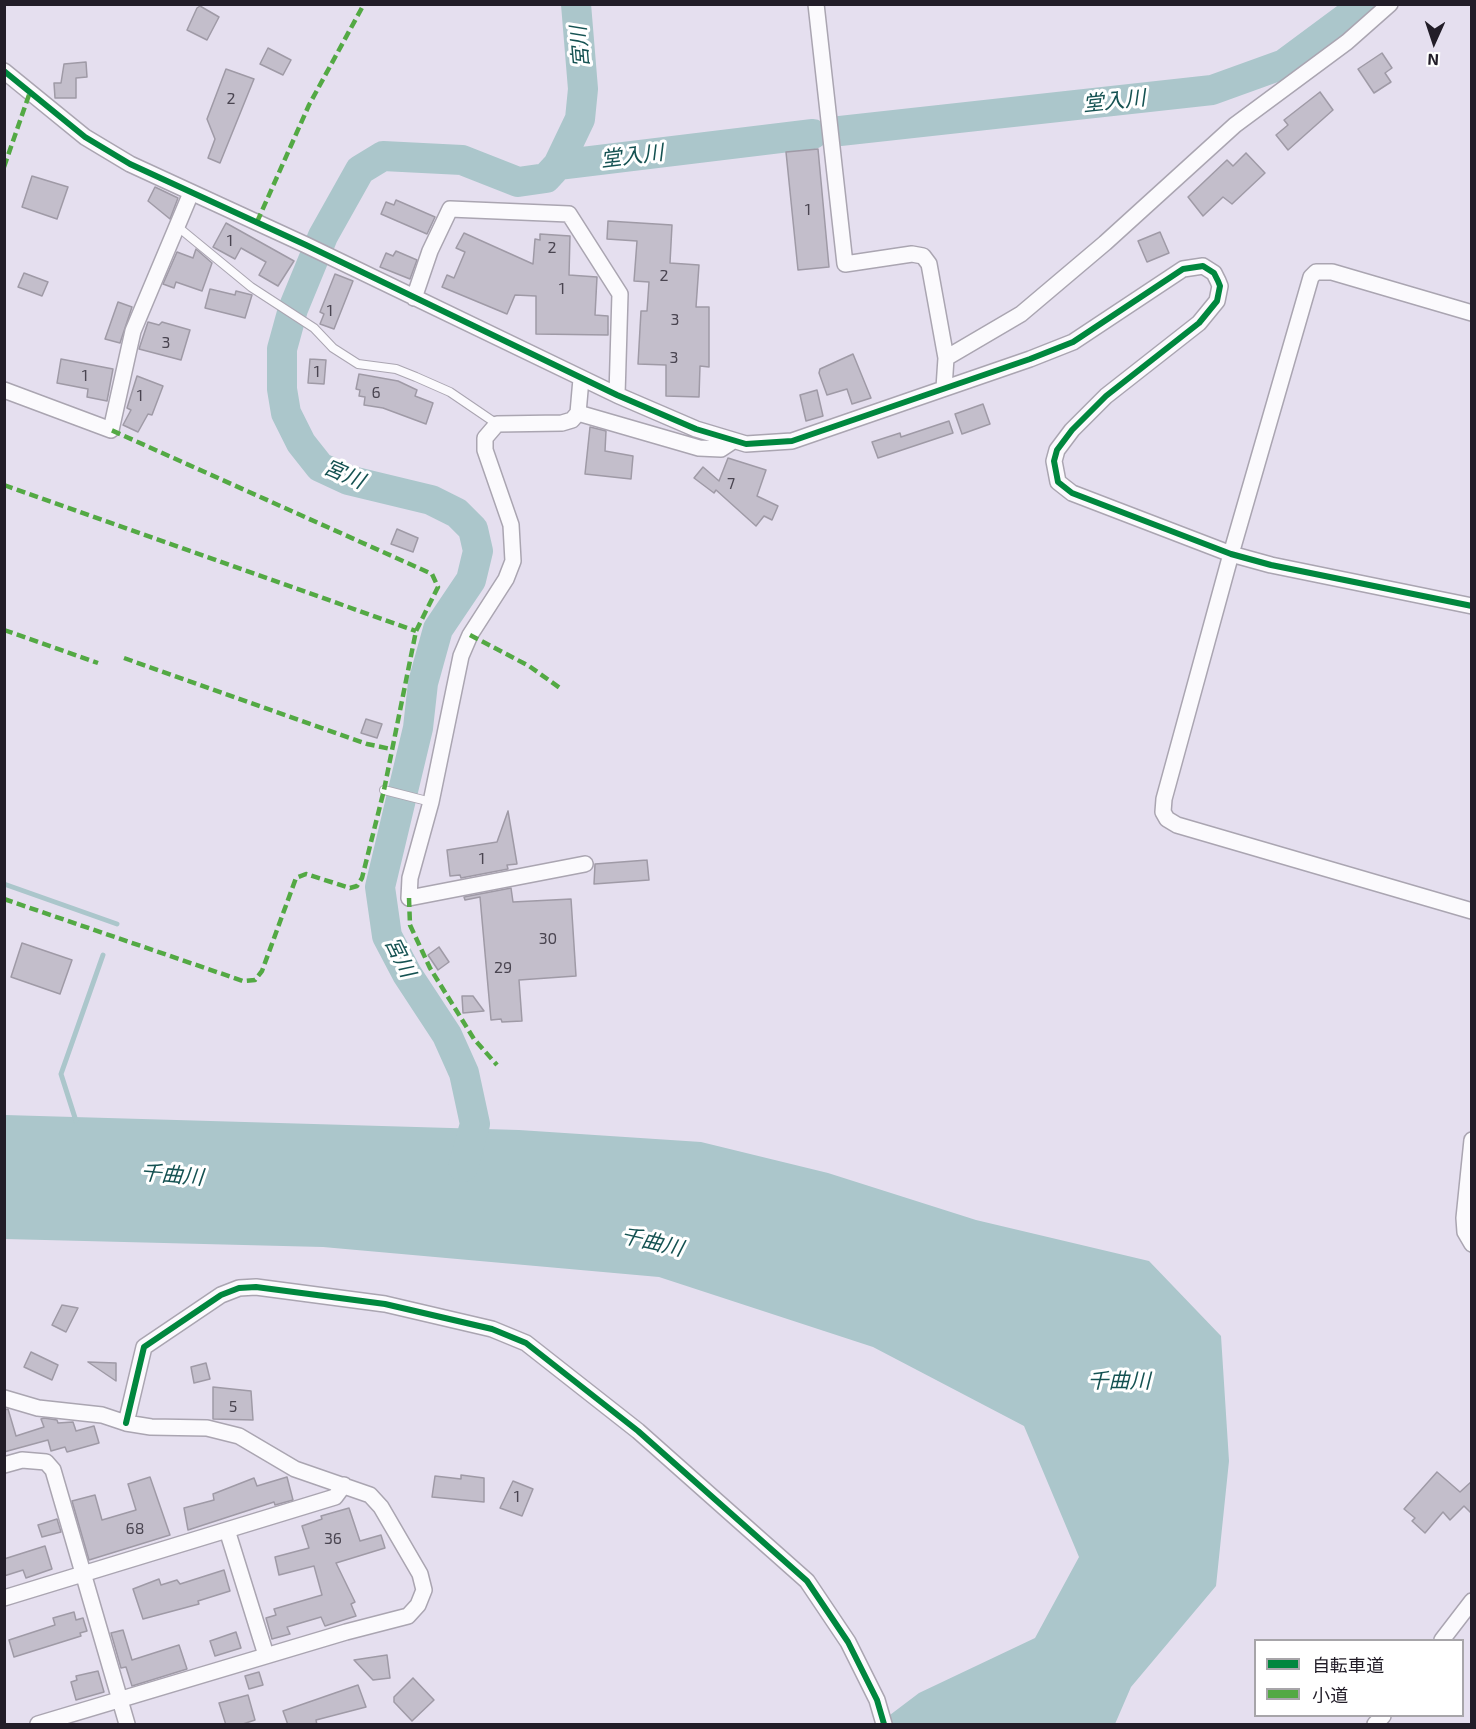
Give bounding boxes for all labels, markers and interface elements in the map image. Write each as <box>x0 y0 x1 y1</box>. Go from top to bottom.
north arrow <box>1404 12 1464 72</box>
water label: 宮川 <box>566 25 594 69</box>
text: N <box>1427 51 1439 70</box>
water label: 堂入川 <box>1081 85 1147 117</box>
house number: 2 <box>227 89 235 109</box>
water label: 堂入川 <box>599 140 665 172</box>
house number: 1 <box>805 200 811 220</box>
house number: 1 <box>227 231 233 251</box>
house number: 2 <box>548 238 556 258</box>
house number: 2 <box>660 266 668 286</box>
house number: 1 <box>559 279 565 299</box>
house number: 1 <box>327 301 333 321</box>
house number: 3 <box>671 310 679 330</box>
house number: 3 <box>162 333 170 353</box>
house number: 3 <box>670 348 678 368</box>
house number: 1 <box>314 362 320 382</box>
house number: 1 <box>82 366 88 386</box>
house number: 6 <box>371 383 381 403</box>
house number: 1 <box>137 386 143 406</box>
water label: 宮川 <box>320 454 368 494</box>
house number: 7 <box>727 474 735 494</box>
house number: 1 <box>479 849 485 869</box>
house number: 30 <box>539 929 557 949</box>
water label: 宮川 <box>379 933 421 981</box>
house number: 29 <box>494 958 512 978</box>
water label: 千曲川 <box>140 1160 204 1190</box>
water label: 千曲川 <box>618 1223 686 1261</box>
water label: 千曲川 <box>1088 1368 1150 1394</box>
house number: 5 <box>229 1397 237 1417</box>
house number: 1 <box>514 1487 520 1507</box>
house number: 68 <box>126 1519 144 1539</box>
house number: 36 <box>324 1529 342 1549</box>
legend <box>1254 1639 1464 1717</box>
text: 自転車道 <box>1312 1654 1384 1676</box>
text: 小道 <box>1312 1684 1348 1706</box>

